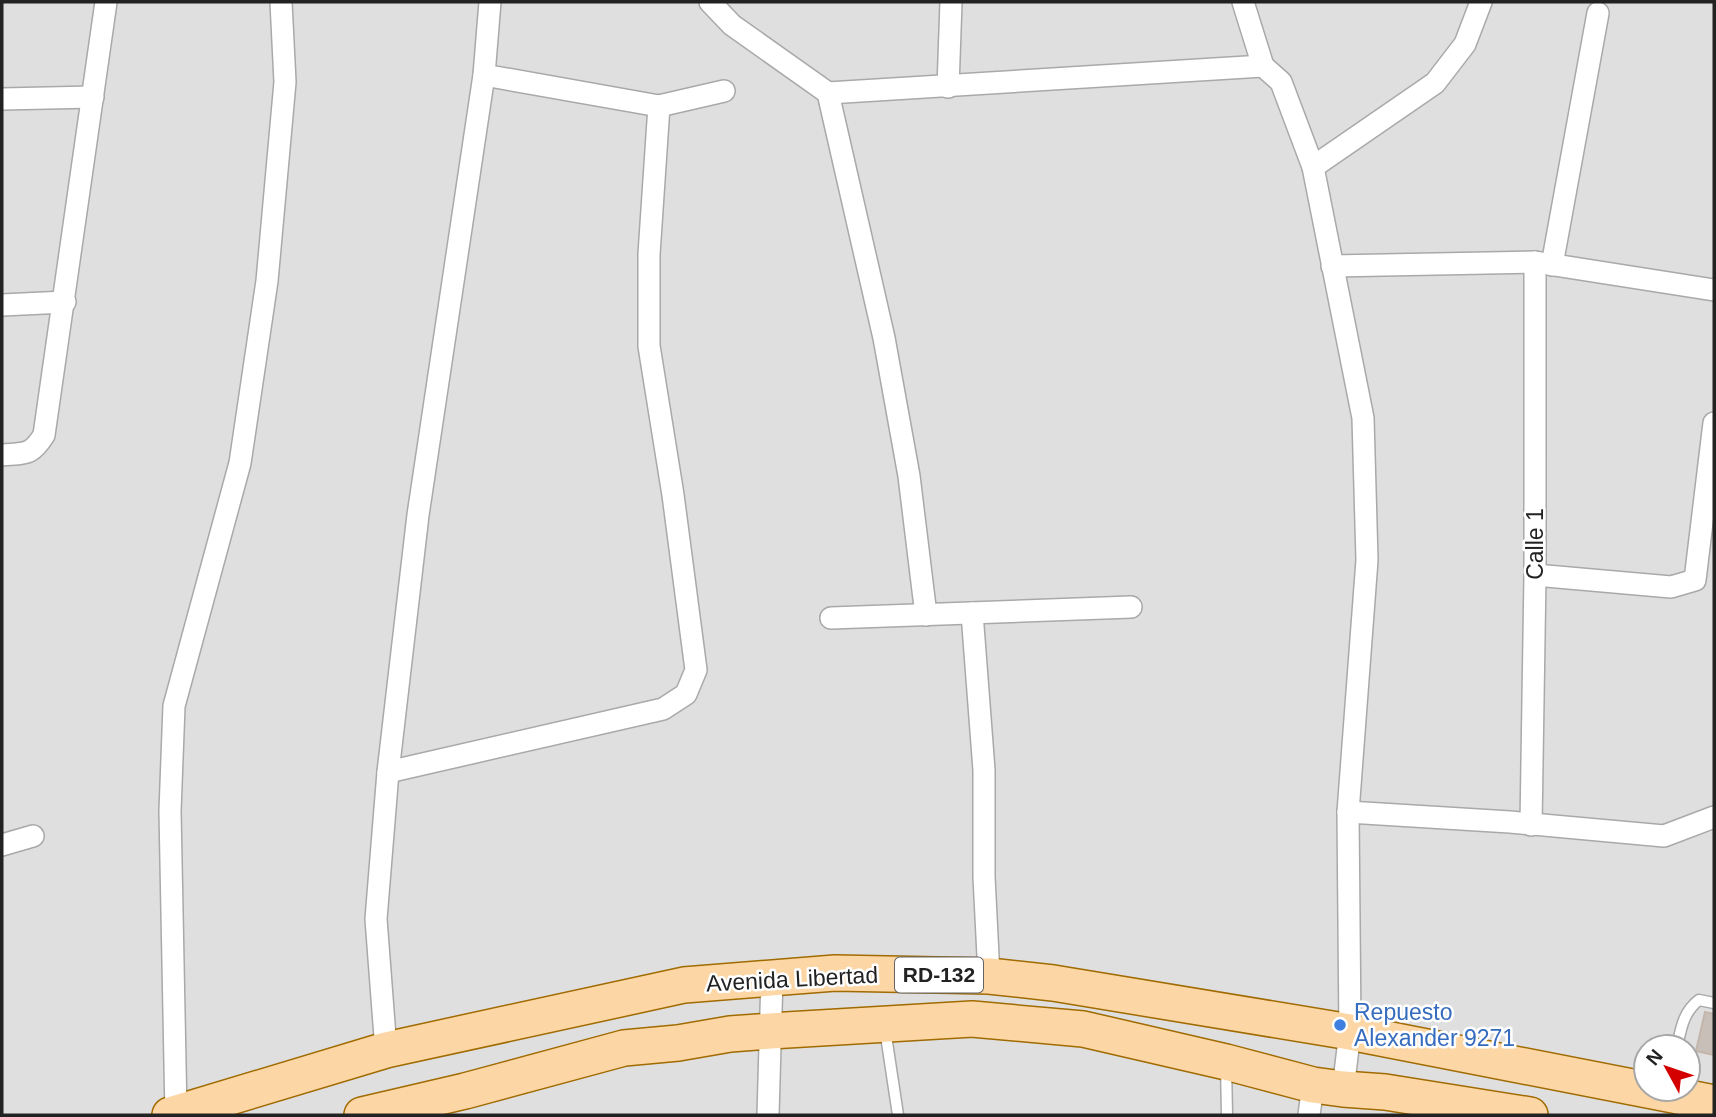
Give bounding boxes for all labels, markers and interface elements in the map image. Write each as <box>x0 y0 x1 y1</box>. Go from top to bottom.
street label: Calle 1 <box>1522 508 1548 580</box>
road number: RD-132 <box>895 958 983 992</box>
street label: Avenida Libertad <box>705 962 879 996</box>
place label: Repuesto Alexander 9271 <box>1354 999 1515 1051</box>
marker: Repuesto Alexander 9271 <box>1332 1017 1348 1033</box>
north arrow <box>1632 1033 1702 1103</box>
text: N <box>1642 1045 1667 1069</box>

